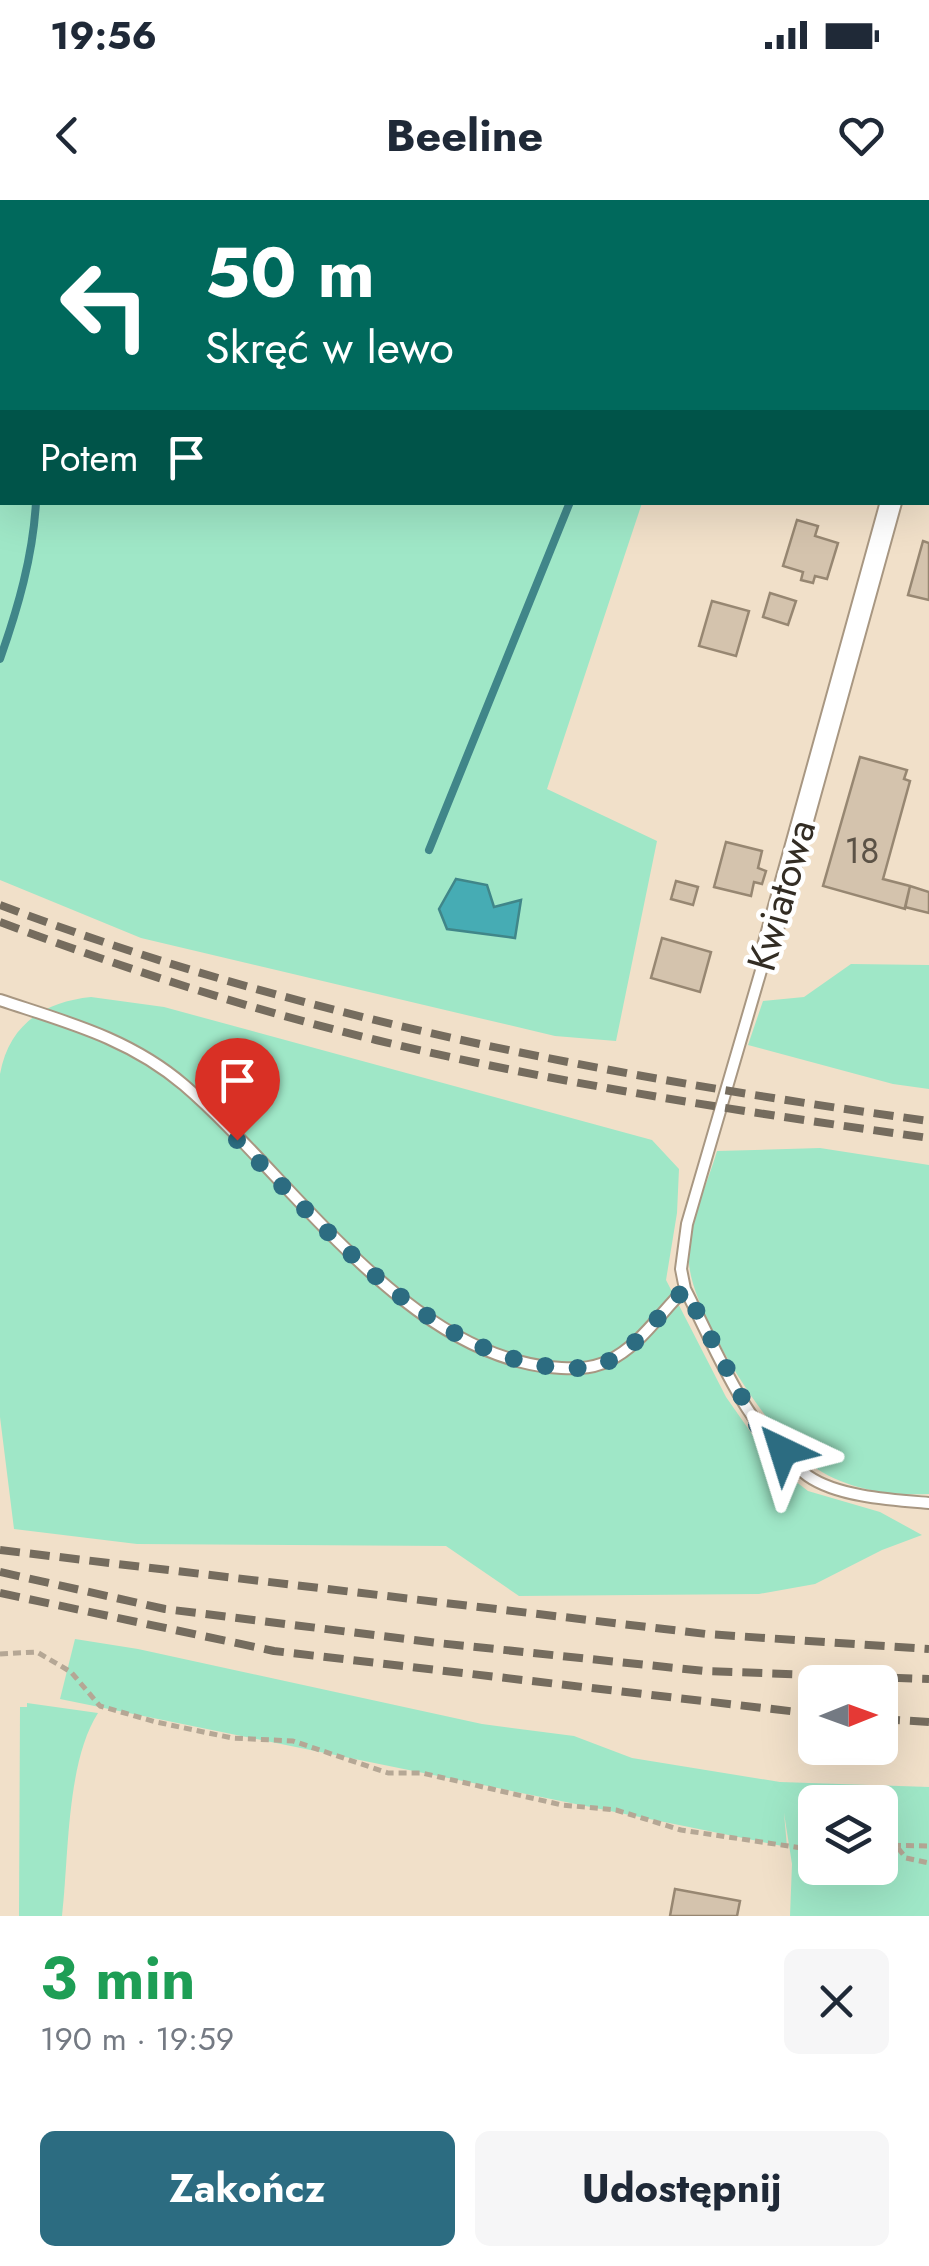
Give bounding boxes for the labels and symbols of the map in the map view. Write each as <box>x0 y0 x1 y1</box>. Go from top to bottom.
street label: Kwiatowa <box>732 813 830 977</box>
house number: 18 <box>845 826 879 876</box>
pin <box>195 1038 280 1141</box>
position arrow <box>731 1399 835 1503</box>
north arrow <box>798 1665 898 1765</box>

